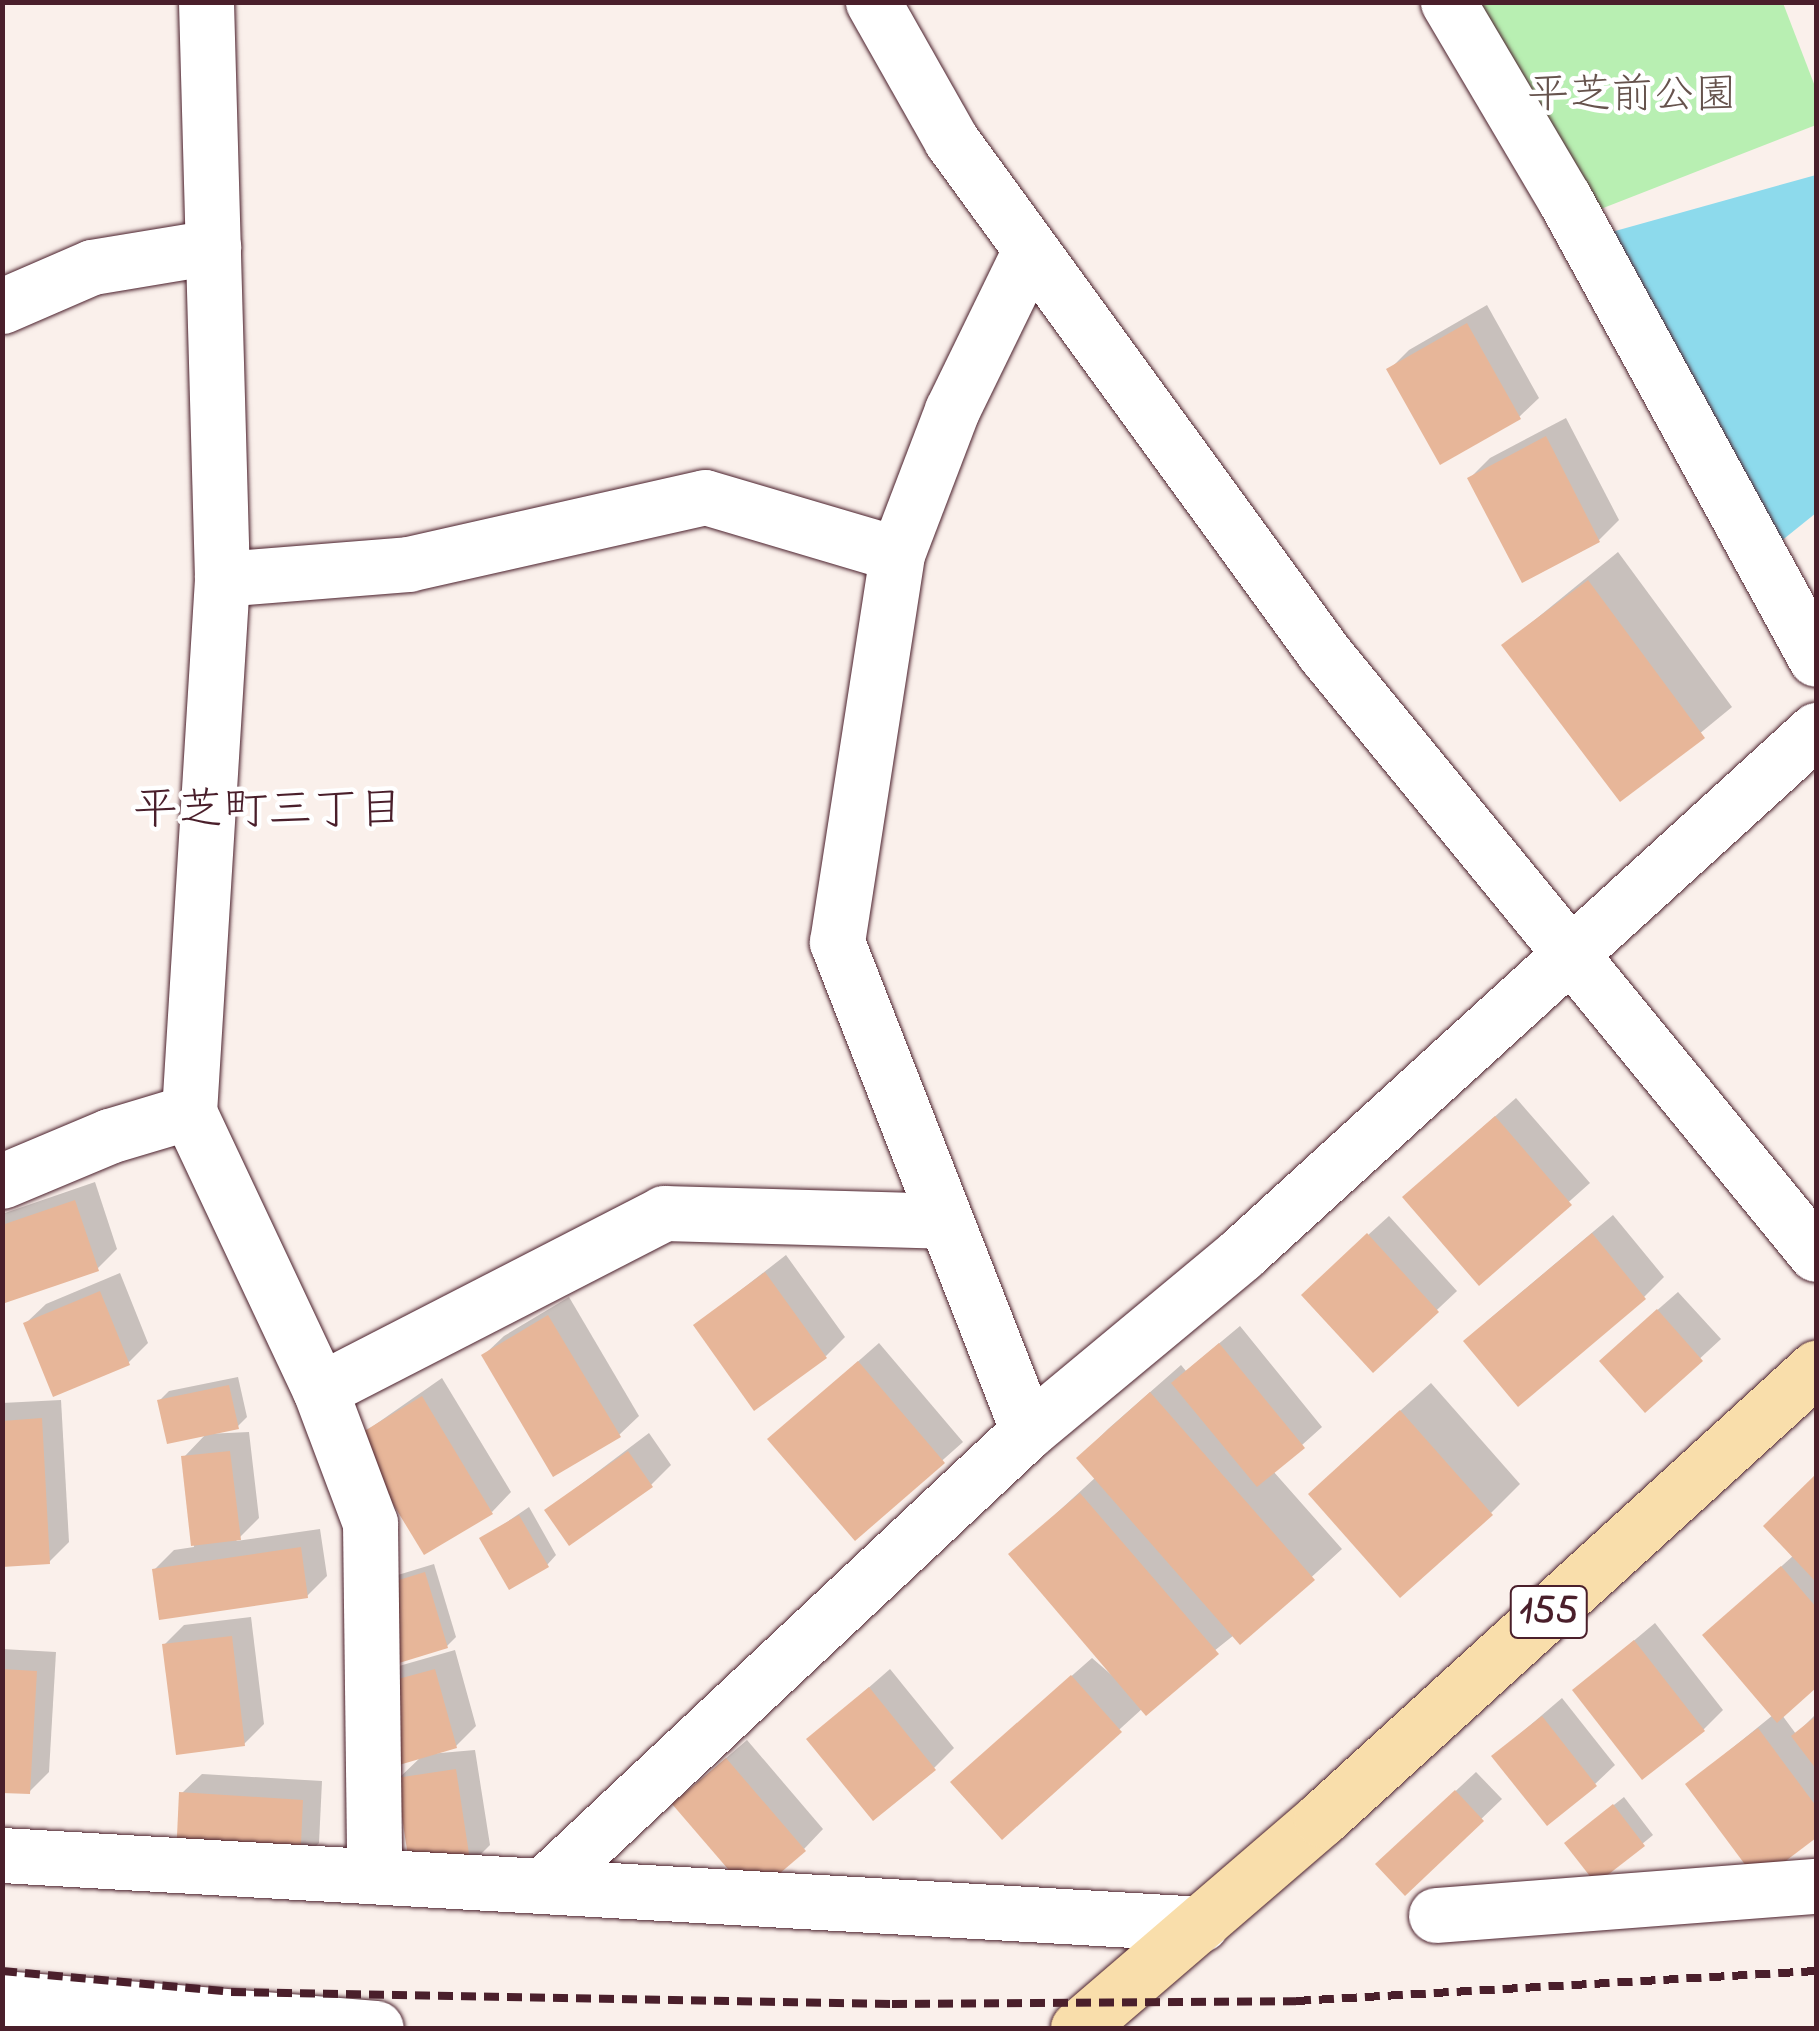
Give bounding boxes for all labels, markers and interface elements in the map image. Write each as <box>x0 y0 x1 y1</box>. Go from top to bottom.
park label: 平芝前公園 <box>1527 72 1737 122</box>
district label: 平芝町三丁目 <box>133 786 403 840</box>
road number: 155 <box>1509 1577 1589 1647</box>

